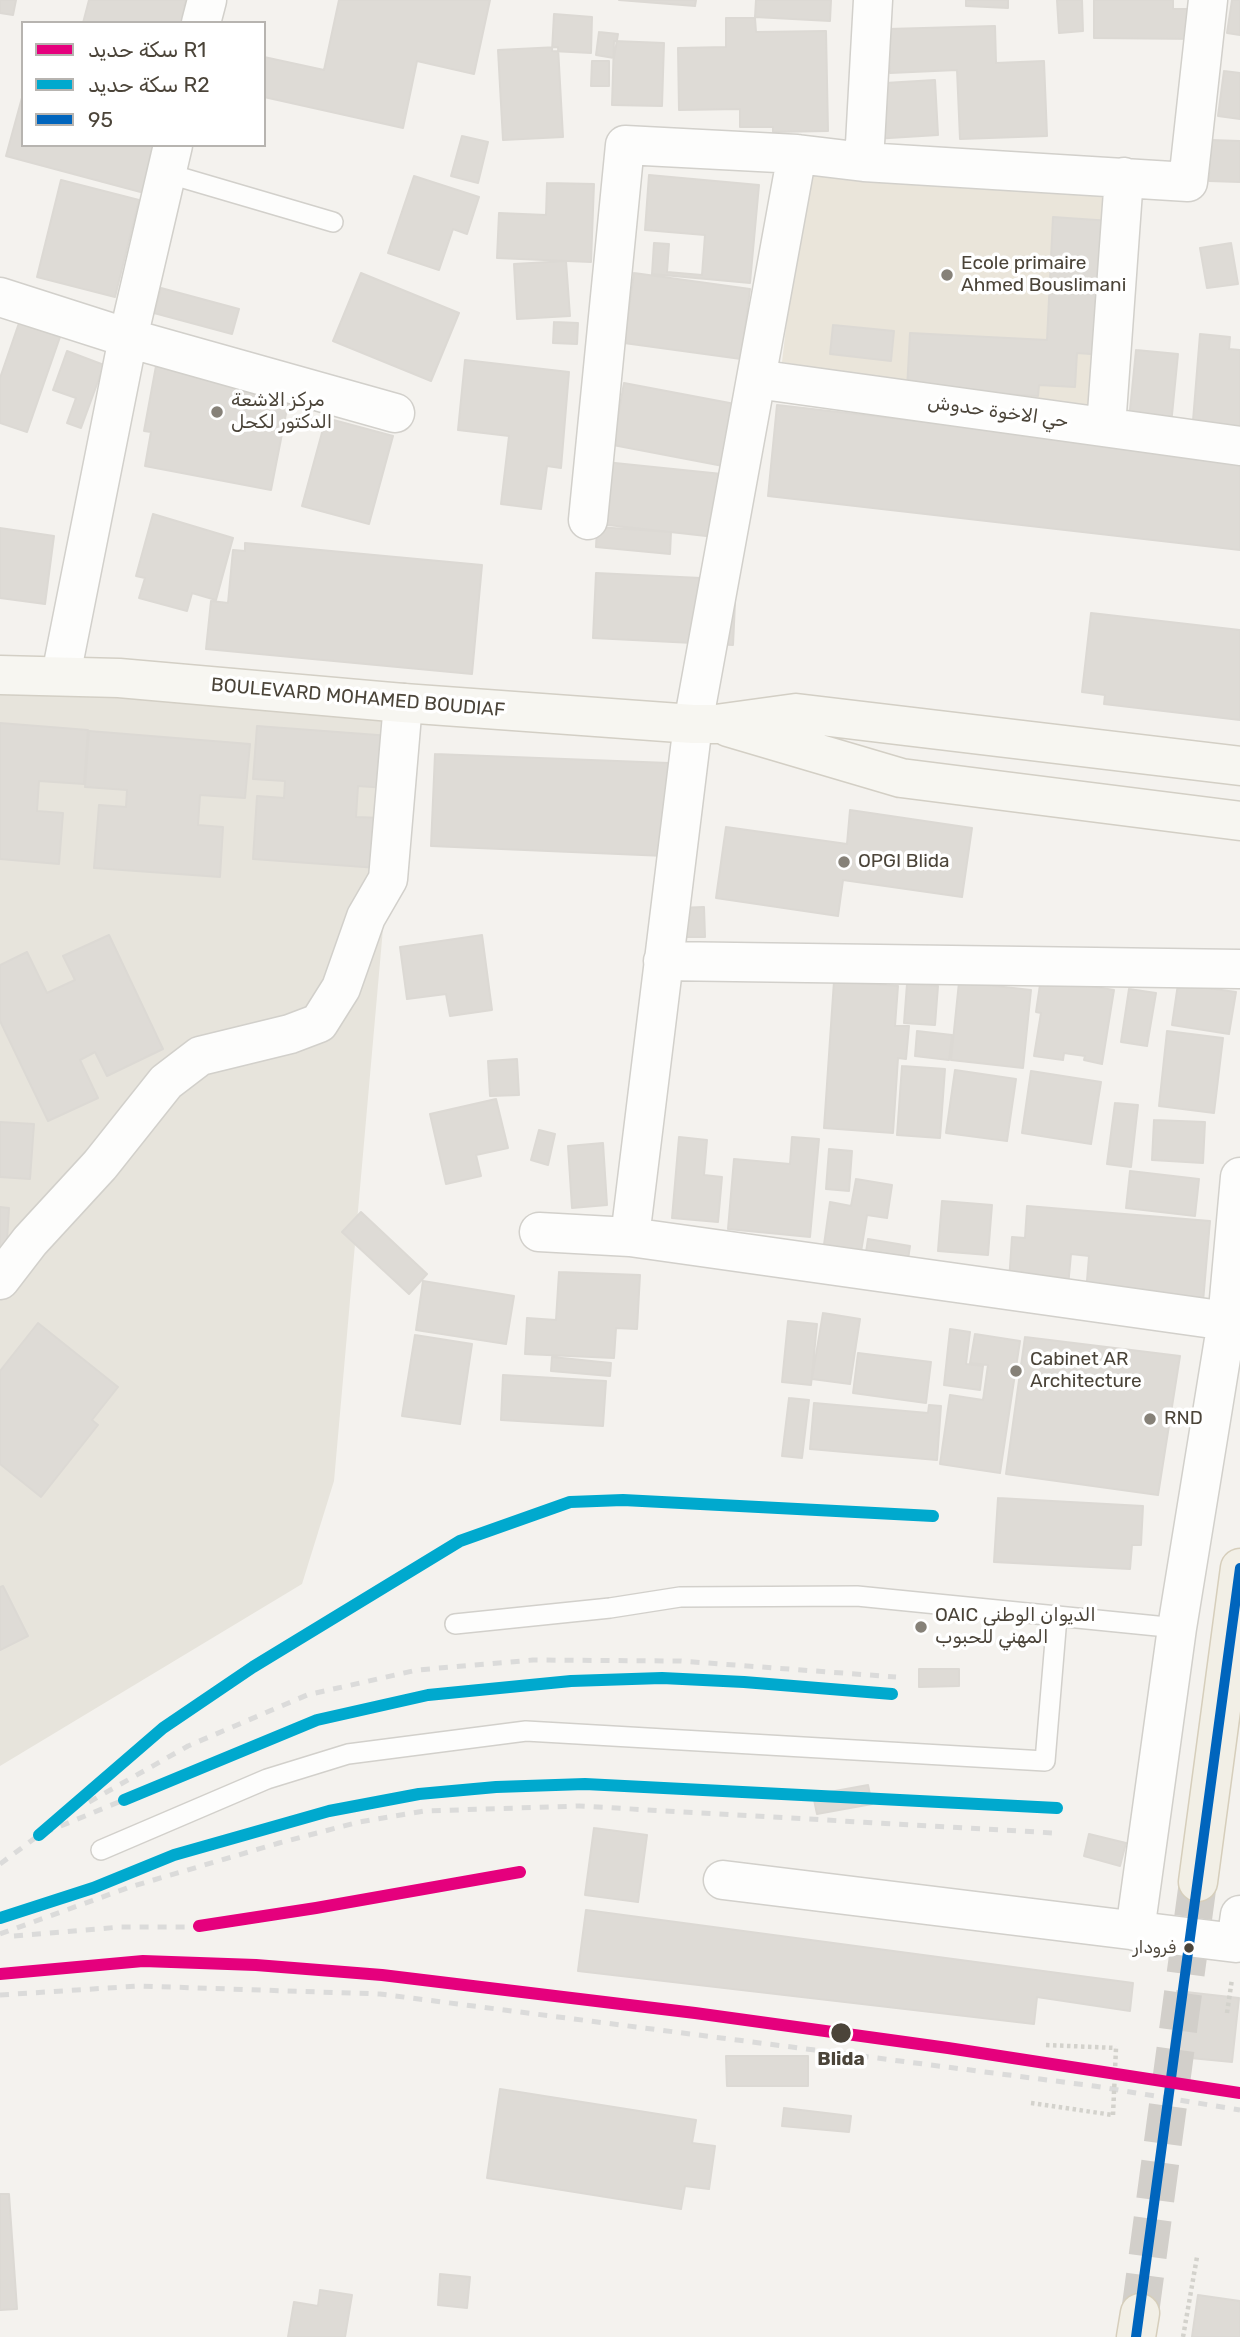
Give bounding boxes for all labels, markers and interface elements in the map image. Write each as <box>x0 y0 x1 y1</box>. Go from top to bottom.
legend <box>21 21 266 147</box>
text: سكة حديد R1 <box>88 37 206 62</box>
text: سكة حديد R2 <box>88 72 210 97</box>
text: 95 <box>88 107 113 132</box>
place label: Ecole primaire Ahmed Bouslimani <box>961 253 1126 297</box>
marker: Ecole primaire Ahmed Bouslimani <box>939 267 955 283</box>
place label: مركز الاشعة الدكتور لكحل <box>231 390 332 434</box>
street label: حي الاخوة حدوش <box>926 391 1070 433</box>
marker: مركز الاشعة الدكتور لكحل <box>209 404 225 420</box>
street label: BOULEVARD MOHAMED BOUDIAF <box>210 674 506 722</box>
place label: OPGI Blida <box>858 851 950 873</box>
marker: OPGI Blida <box>836 854 852 870</box>
place label: Cabinet AR Architecture <box>1030 1349 1142 1393</box>
marker: Cabinet AR Architecture <box>1008 1363 1024 1379</box>
place label: RND <box>1164 1408 1203 1430</box>
marker: RND <box>1142 1411 1158 1427</box>
place label: OAIC الديوان الوطني المهني للحبوب <box>935 1605 1096 1649</box>
marker: OAIC الديوان الوطني المهني للحبوب <box>913 1619 929 1635</box>
place label: فرودار <box>1133 1938 1176 1958</box>
marker: فرودار <box>1182 1941 1196 1955</box>
marker: Blida <box>829 2021 853 2045</box>
place label: Blida <box>817 2049 865 2071</box>

